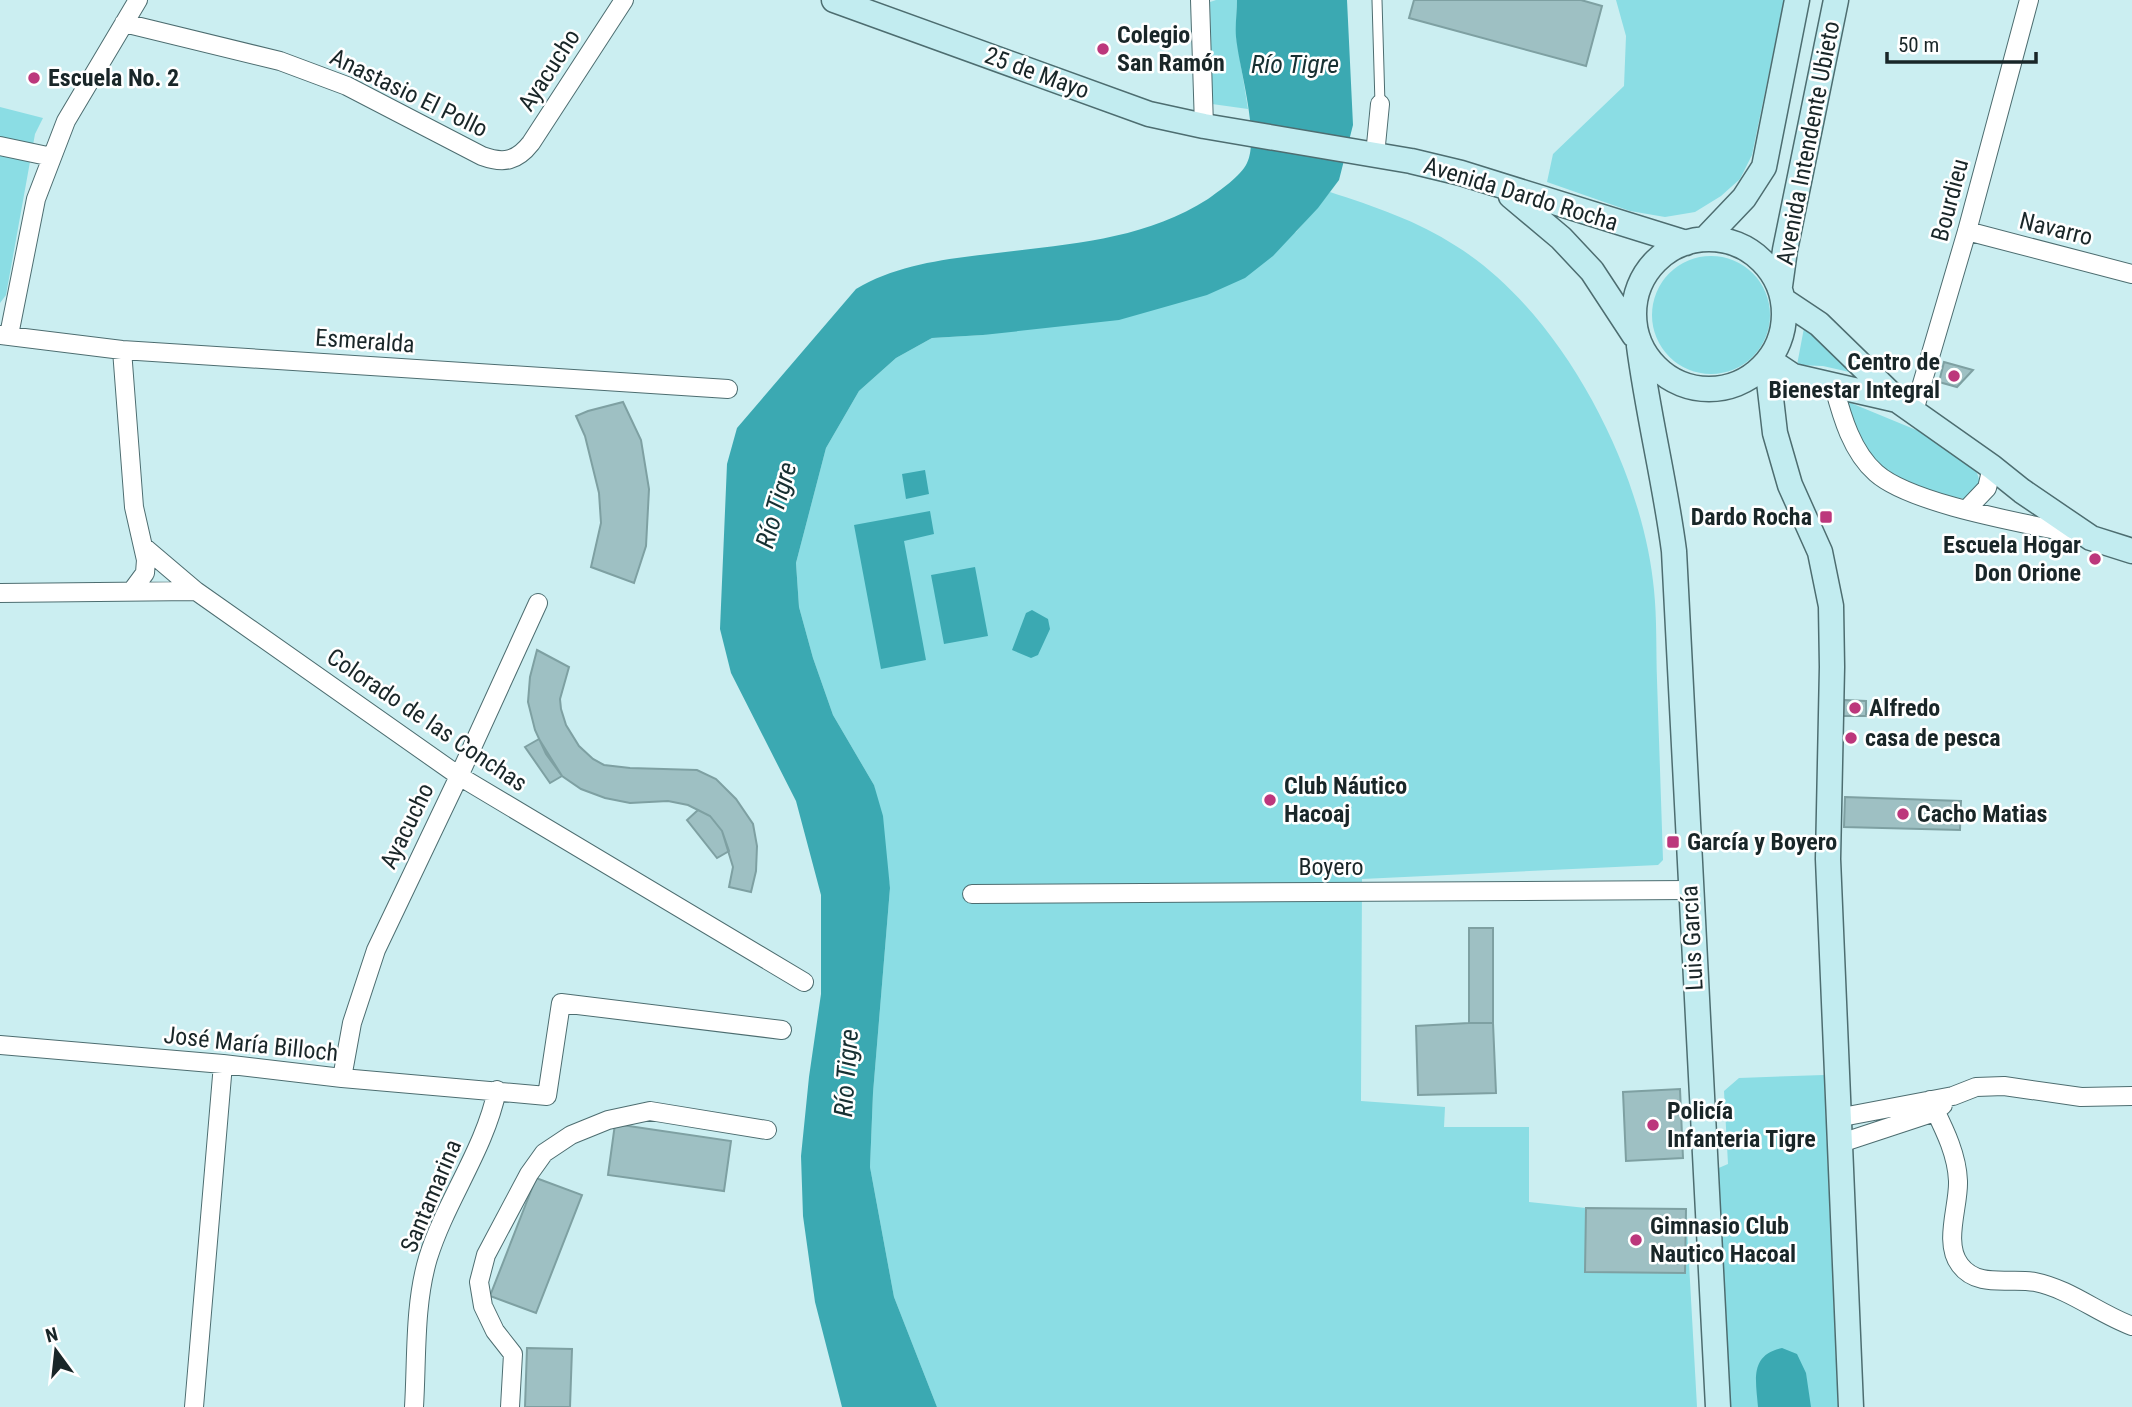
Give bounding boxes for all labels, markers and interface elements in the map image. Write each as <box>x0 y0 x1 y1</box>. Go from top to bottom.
street label: Avenida Intendente Ubieto <box>1771 19 1845 267</box>
place label: Colegio San Ramón <box>1117 21 1225 77</box>
scale bar <box>1887 21 2036 65</box>
street label: Ayacucho <box>512 24 586 116</box>
text: 50 m <box>1898 33 1939 57</box>
street label: 25 de Mayo <box>981 41 1093 105</box>
marker: Colegio San Ramón <box>1095 41 1111 57</box>
street label: Anastasio El Pollo <box>326 43 492 143</box>
water label: Río Tigre <box>1251 49 1339 79</box>
place label: Escuela No. 2 <box>48 64 179 92</box>
marker: Escuela No. 2 <box>26 70 42 86</box>
street label: Avenida Dardo Rocha <box>1421 151 1621 237</box>
street label: Bourdieu <box>1926 156 1974 244</box>
street label: Navarro <box>2017 206 2095 252</box>
street label: Esmeralda <box>314 324 416 358</box>
place label: Centro de Bienestar Integral <box>1768 348 1940 404</box>
marker: Centro de Bienestar Integral <box>1946 368 1962 384</box>
water label: Río Tigre <box>749 459 803 551</box>
place label: Dardo Rocha <box>1691 503 1812 531</box>
marker: Dardo Rocha <box>1818 509 1834 525</box>
place label: Escuela Hogar Don Orione <box>1943 531 2081 587</box>
marker: Escuela Hogar Don Orione <box>2087 551 2103 567</box>
street label: Colorado de las Conchas <box>322 643 532 797</box>
place label: Alfredo <box>1869 694 1940 722</box>
marker: Alfredo <box>1847 700 1863 716</box>
place label: casa de pesca <box>1865 724 2001 752</box>
marker: casa de pesca <box>1843 730 1859 746</box>
place label: Club Náutico Hacoaj <box>1284 772 1407 828</box>
street label: Ayacucho <box>374 779 440 873</box>
marker: Club Náutico Hacoaj <box>1262 792 1278 808</box>
place label: Cacho Matias <box>1917 800 2048 828</box>
marker: Cacho Matias <box>1895 806 1911 822</box>
place label: García y Boyero <box>1687 828 1837 856</box>
marker: García y Boyero <box>1665 834 1681 850</box>
street label: Boyero <box>1298 853 1364 881</box>
street label: Luis García <box>1675 885 1709 991</box>
street label: José María Billoch <box>162 1021 340 1067</box>
water label: Río Tigre <box>828 1028 864 1118</box>
place label: Policía Infanteria Tigre <box>1667 1097 1816 1153</box>
marker: Policía Infanteria Tigre <box>1645 1117 1661 1133</box>
street label: Santamarina <box>395 1135 467 1257</box>
place label: Gimnasio Club Nautico Hacoal <box>1650 1212 1796 1268</box>
marker: Gimnasio Club Nautico Hacoal <box>1628 1232 1644 1248</box>
north arrow <box>21 1316 91 1386</box>
text: N <box>43 1322 60 1348</box>

